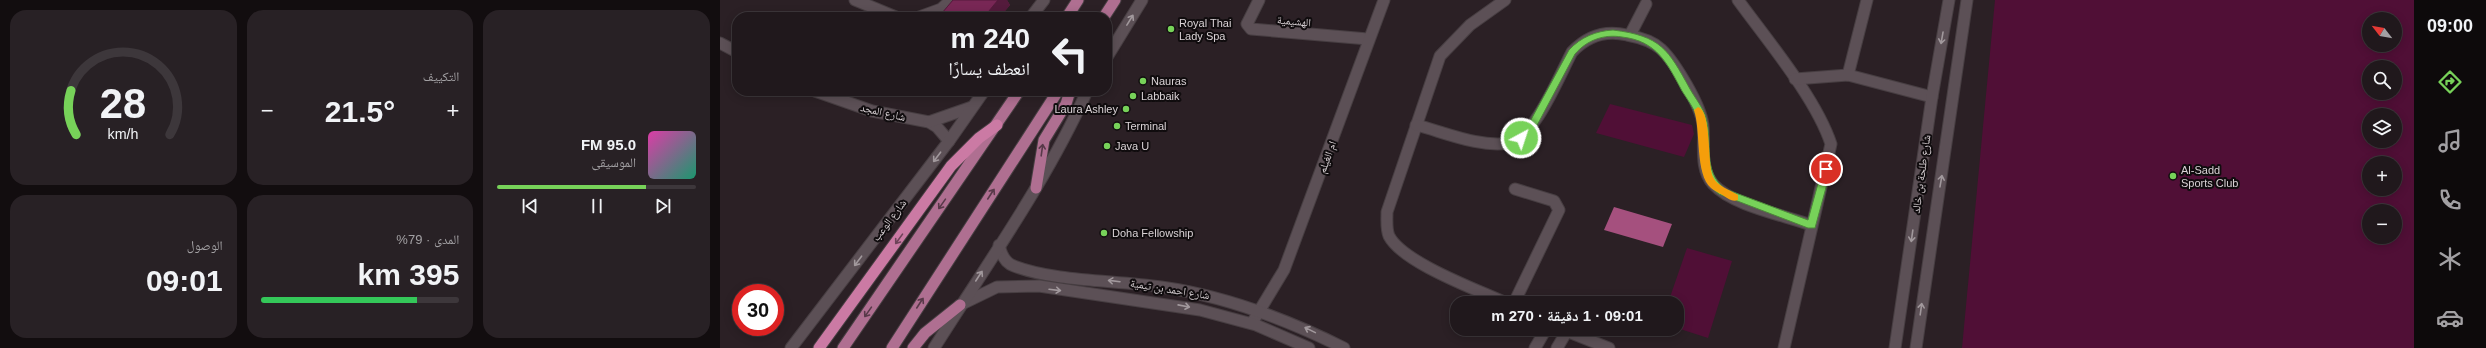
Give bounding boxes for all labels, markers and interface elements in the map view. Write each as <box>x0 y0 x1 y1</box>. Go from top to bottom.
north arrow <box>2362 12 2402 52</box>
map controls <box>2362 12 2402 244</box>
street label: الهشيمية <box>1277 14 1311 29</box>
one-way arrow <box>1126 15 1134 26</box>
text: 09:00 <box>2427 16 2473 36</box>
place label: Royal Thai Lady Spa <box>1179 17 1231 42</box>
text: 240 m <box>951 23 1030 54</box>
marker: Royal Thai Lady Spa <box>1166 24 1176 34</box>
icon: left <box>1044 28 1096 80</box>
one-way arrow <box>1938 31 1946 44</box>
text: انعطف يسارًا <box>948 59 1030 79</box>
button: search <box>2362 60 2402 100</box>
icon: directions <box>2436 68 2464 96</box>
text: التكييف <box>423 69 459 84</box>
place label: Nauras <box>1151 75 1187 87</box>
marker: Nauras <box>1138 76 1148 86</box>
text: 28 <box>100 80 146 127</box>
place label: Labbaik <box>1141 90 1180 102</box>
marker: Labbaik <box>1128 91 1138 101</box>
text: 21.5° <box>325 95 395 128</box>
text: − <box>261 98 274 123</box>
text: + <box>446 98 459 123</box>
street label: شارع المجد <box>859 101 907 124</box>
place label: Laura Ashley <box>1054 103 1118 115</box>
marker: Laura Ashley <box>1121 104 1131 114</box>
button: layers <box>2362 108 2402 148</box>
position arrow <box>1500 117 1542 159</box>
place label: Terminal <box>1125 120 1167 132</box>
marker: Terminal <box>1112 121 1122 131</box>
text: km/h <box>108 126 139 142</box>
icon: music <box>2436 127 2464 155</box>
street label: شارع طلحة بن خالد <box>1910 134 1933 214</box>
text: 95.0 FM <box>581 136 636 153</box>
street label: ام الغيلم <box>1316 139 1340 175</box>
place label: Java U <box>1115 140 1149 152</box>
marker: Java U <box>1102 141 1112 151</box>
one-way arrow <box>1038 144 1046 157</box>
one-way arrow <box>933 152 941 163</box>
pin <box>1809 152 1843 186</box>
text: الموسيقى <box>592 155 636 170</box>
button: + <box>2362 156 2402 196</box>
icon: arrive <box>1815 158 1837 180</box>
place label: Al-Sadd Sports Club <box>2181 164 2238 189</box>
marker: Al-Sadd Sports Club <box>2168 171 2178 181</box>
one-way arrow <box>1937 175 1945 188</box>
icon: phone <box>2436 186 2464 214</box>
one-way arrow <box>987 189 995 200</box>
icon: previous <box>519 195 541 217</box>
icon: pause <box>586 195 608 217</box>
icon: next <box>652 195 674 217</box>
street label: شارع الوعب <box>870 197 909 244</box>
one-way arrow <box>938 199 946 210</box>
button: − <box>2362 204 2402 244</box>
place label: Doha Fellowship <box>1112 227 1193 239</box>
marker: Doha Fellowship <box>1099 228 1109 238</box>
one-way arrow <box>1908 229 1916 242</box>
text: المدى · 79% <box>396 232 459 247</box>
one-way arrow <box>894 233 903 244</box>
text: الوصول <box>187 238 223 253</box>
icon: climate <box>2436 245 2464 273</box>
one-way arrow <box>854 255 862 266</box>
text: 395 km <box>358 258 459 291</box>
text: 09:01 <box>146 264 223 297</box>
one-way arrow <box>975 271 983 282</box>
one-way arrow <box>1108 277 1121 285</box>
street label: شارع احمد بن تيمية <box>1129 277 1211 302</box>
speed limit sign: 30 <box>732 284 784 336</box>
one-way arrow <box>1048 286 1061 294</box>
one-way arrow <box>916 298 925 309</box>
one-way arrow <box>1177 302 1190 310</box>
one-way arrow <box>1917 303 1925 316</box>
icon: car <box>2436 304 2464 332</box>
one-way arrow <box>864 306 872 317</box>
text: 09:01 · 1 دقيقة · 270 m <box>1491 307 1643 324</box>
one-way arrow <box>1304 326 1316 333</box>

